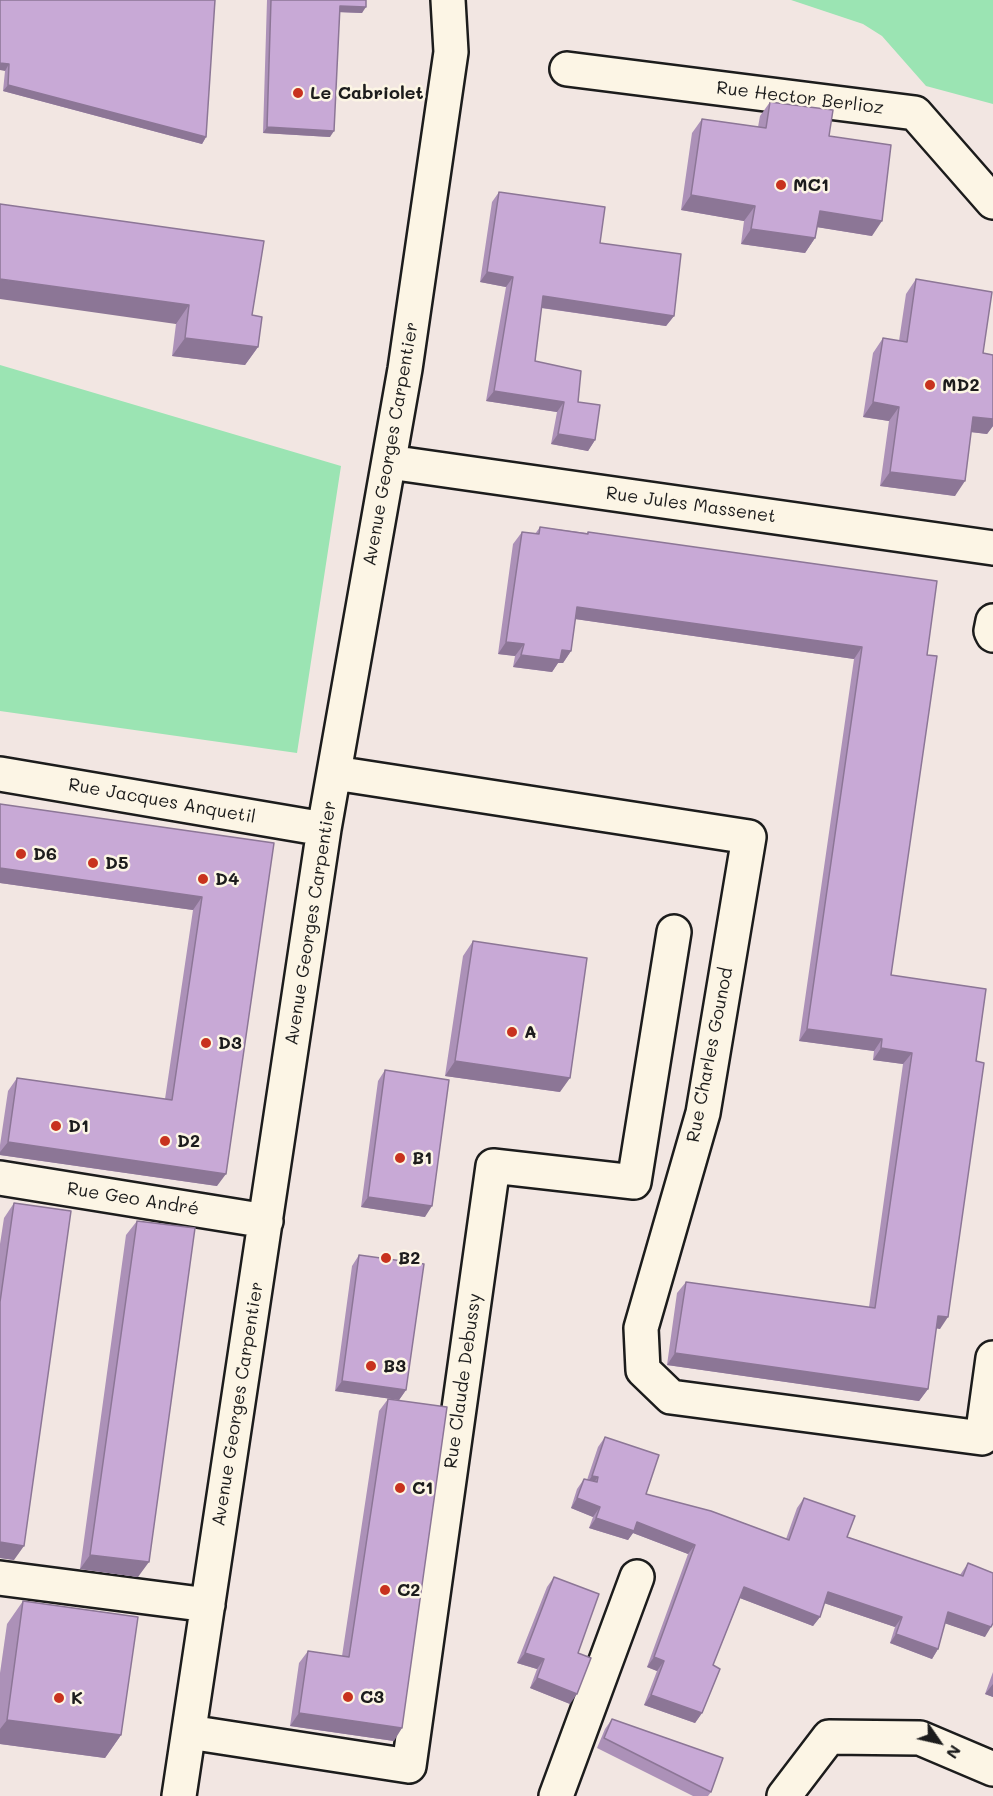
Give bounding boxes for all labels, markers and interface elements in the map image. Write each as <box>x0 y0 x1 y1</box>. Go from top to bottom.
street label: Rue Hector Berlioz <box>715 77 885 119</box>
place label: Le Cabriolet <box>310 82 423 104</box>
marker: Le Cabriolet <box>291 86 305 100</box>
place label: MC1 <box>793 174 829 196</box>
marker: MC1 <box>774 178 788 192</box>
street label: Avenue Georges Carpentier <box>359 320 423 568</box>
place label: MD2 <box>942 374 980 396</box>
marker: MD2 <box>923 378 937 392</box>
street label: Rue Jules Massenet <box>605 482 777 528</box>
street label: Rue Jacques Anquetil <box>67 774 257 828</box>
street label: Avenue Georges Carpentier <box>281 799 341 1047</box>
place label: D6 <box>33 843 57 865</box>
marker: D6 <box>14 847 28 861</box>
place label: D5 <box>105 852 128 874</box>
marker: D5 <box>86 856 100 870</box>
place label: D4 <box>215 868 239 890</box>
marker: D4 <box>196 872 210 886</box>
street label: Rue Charles Gounod <box>682 966 738 1144</box>
place label: A <box>524 1021 537 1043</box>
marker: A <box>505 1025 519 1039</box>
place label: D3 <box>218 1032 242 1054</box>
marker: D3 <box>199 1036 213 1050</box>
place label: D1 <box>68 1115 89 1137</box>
marker: D1 <box>49 1119 63 1133</box>
place label: D2 <box>177 1130 200 1152</box>
marker: D2 <box>158 1134 172 1148</box>
place label: B1 <box>412 1147 432 1169</box>
marker: B1 <box>393 1151 407 1165</box>
street label: Rue Geo André <box>66 1178 200 1220</box>
place label: B2 <box>398 1247 420 1269</box>
marker: B2 <box>379 1251 393 1265</box>
street label: Avenue Georges Carpentier <box>208 1280 268 1528</box>
street label: Rue Claude Debussy <box>440 1292 486 1470</box>
place label: B3 <box>383 1355 406 1377</box>
marker: B3 <box>364 1359 378 1373</box>
place label: C1 <box>412 1477 433 1499</box>
marker: C1 <box>393 1481 407 1495</box>
place label: C2 <box>397 1579 420 1601</box>
marker: C2 <box>378 1583 392 1597</box>
place label: C3 <box>360 1686 384 1708</box>
place label: K <box>71 1687 83 1709</box>
marker: C3 <box>341 1690 355 1704</box>
marker: K <box>52 1691 66 1705</box>
north arrow <box>909 1712 969 1772</box>
text: N <box>942 1741 966 1763</box>

